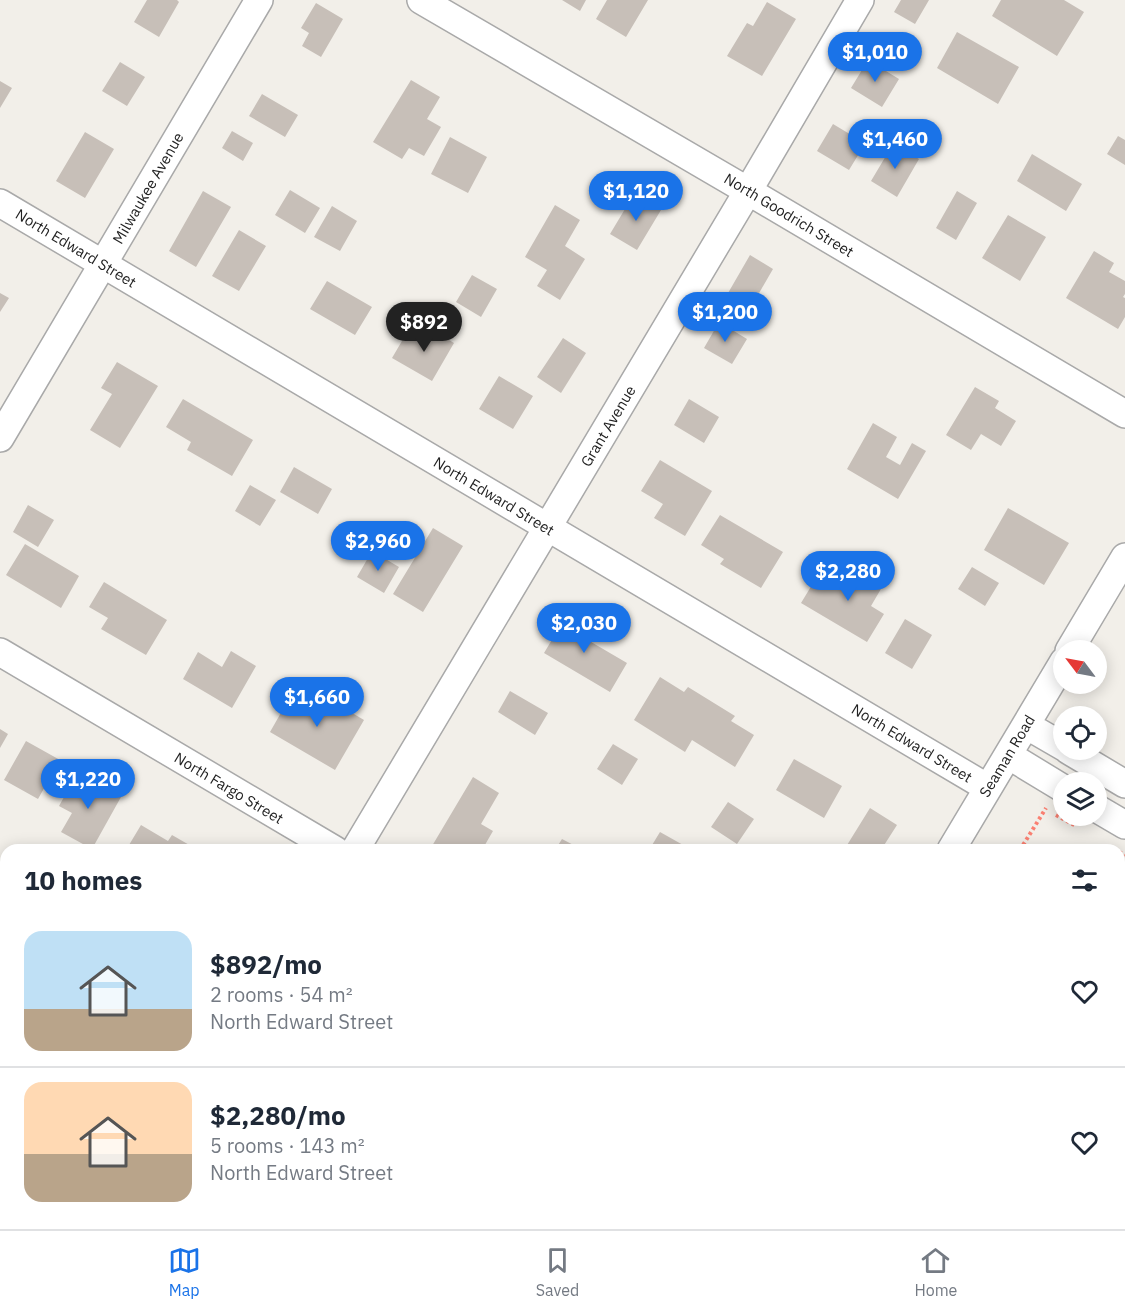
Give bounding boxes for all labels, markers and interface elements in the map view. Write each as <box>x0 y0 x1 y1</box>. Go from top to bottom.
pin: $1,010 <box>826 32 924 83</box>
text: $1,010 <box>842 38 908 65</box>
pin: $1,460 <box>846 119 944 170</box>
text: $1,460 <box>862 125 928 152</box>
street label: Milwaukee Avenue <box>108 129 188 247</box>
street label: North Goodrich Street <box>721 169 857 261</box>
pin: $1,120 <box>587 171 685 222</box>
text: $1,120 <box>603 177 669 204</box>
street label: North Edward Street <box>12 204 140 292</box>
pin: $1,200 <box>676 292 774 343</box>
text: $1,200 <box>692 298 758 325</box>
pin: $892 <box>388 302 460 353</box>
text: $892 <box>400 308 448 335</box>
street label: Grant Avenue <box>576 382 640 470</box>
street label: North Edward Street <box>430 452 558 540</box>
pin: $2,960 <box>329 521 427 572</box>
text: $2,960 <box>345 527 411 554</box>
pin: $2,280 <box>799 551 897 602</box>
text: $2,280 <box>815 557 881 584</box>
pin: $2,030 <box>535 603 633 654</box>
text: $2,030 <box>551 609 617 636</box>
north arrow <box>1053 640 1107 694</box>
map controls <box>1053 640 1107 826</box>
pin: $1,660 <box>268 677 366 728</box>
text: $1,660 <box>284 683 350 710</box>
street label: North Edward Street <box>848 699 976 787</box>
button: locate <box>1053 706 1107 760</box>
street label: Seaman Road <box>975 711 1039 801</box>
street label: North Fargo Street <box>171 748 287 828</box>
pin: $1,220 <box>39 759 137 810</box>
text: $1,220 <box>55 765 121 792</box>
button: layers <box>1053 772 1107 826</box>
text: 10 homes <box>24 863 142 897</box>
icon: filters <box>1068 864 1101 897</box>
text: $892/mo <box>210 947 322 981</box>
icon: home <box>72 955 144 1027</box>
icon: heart <box>1068 975 1101 1008</box>
text: 2 rooms · 54 m² <box>210 981 353 1008</box>
text: North Edward Street <box>210 1008 393 1035</box>
text: $2,280/mo <box>210 1098 346 1132</box>
icon: home <box>72 1106 144 1178</box>
icon: heart <box>1068 1126 1101 1159</box>
text: 5 rooms · 143 m² <box>210 1132 365 1159</box>
text: North Edward Street <box>210 1159 393 1186</box>
tab: Map <box>168 1244 201 1300</box>
tab: Saved <box>536 1244 579 1300</box>
tab: Home <box>914 1244 957 1300</box>

